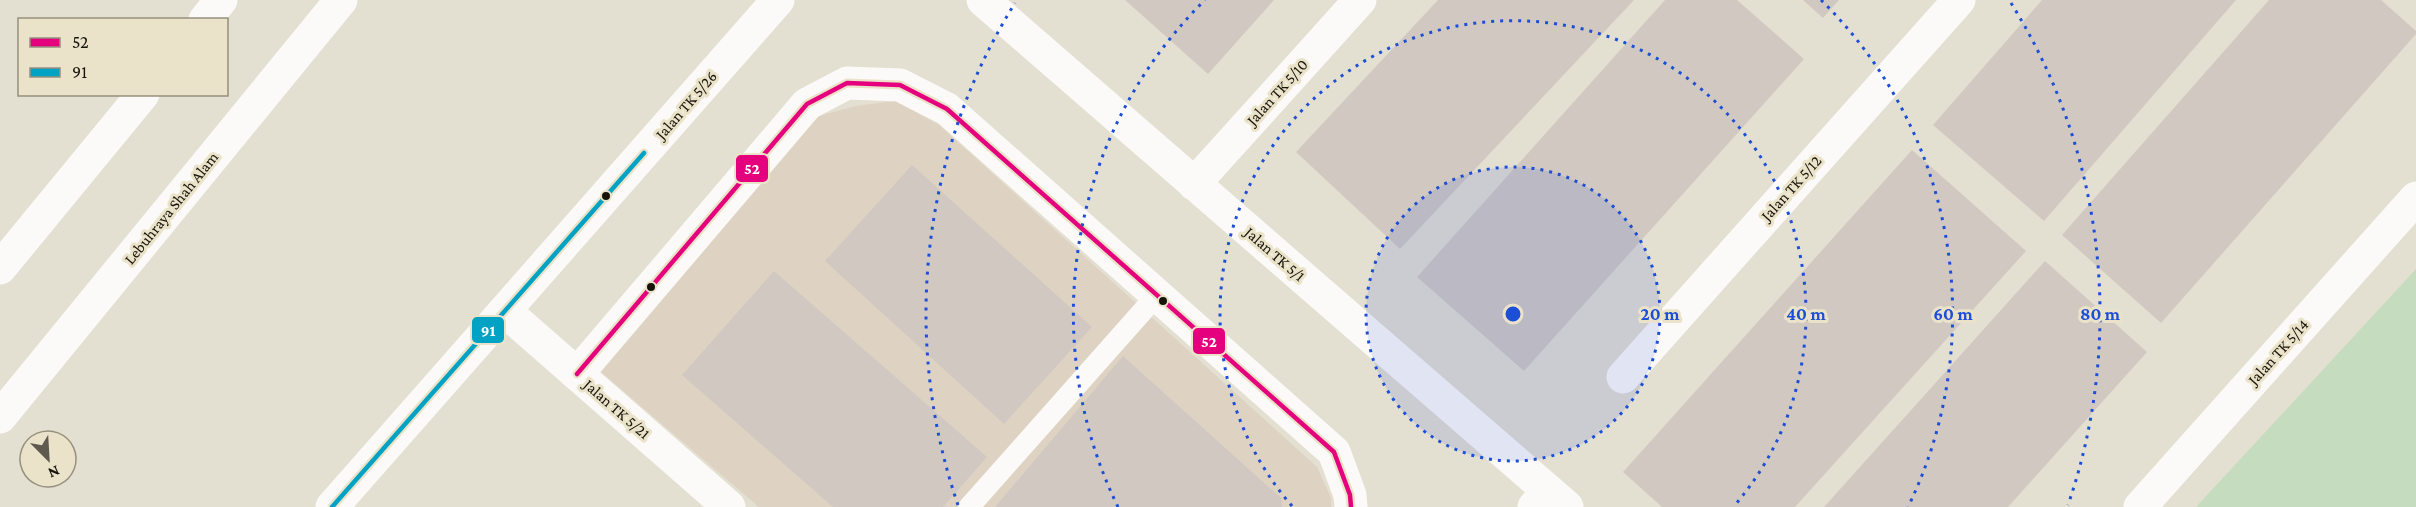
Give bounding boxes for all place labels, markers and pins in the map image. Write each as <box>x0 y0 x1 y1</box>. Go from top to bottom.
unlabelled marker <box>600 190 612 202</box>
unlabelled marker <box>645 281 657 293</box>
unlabelled marker <box>1157 295 1169 307</box>
centre of rings <box>1503 304 1523 324</box>

